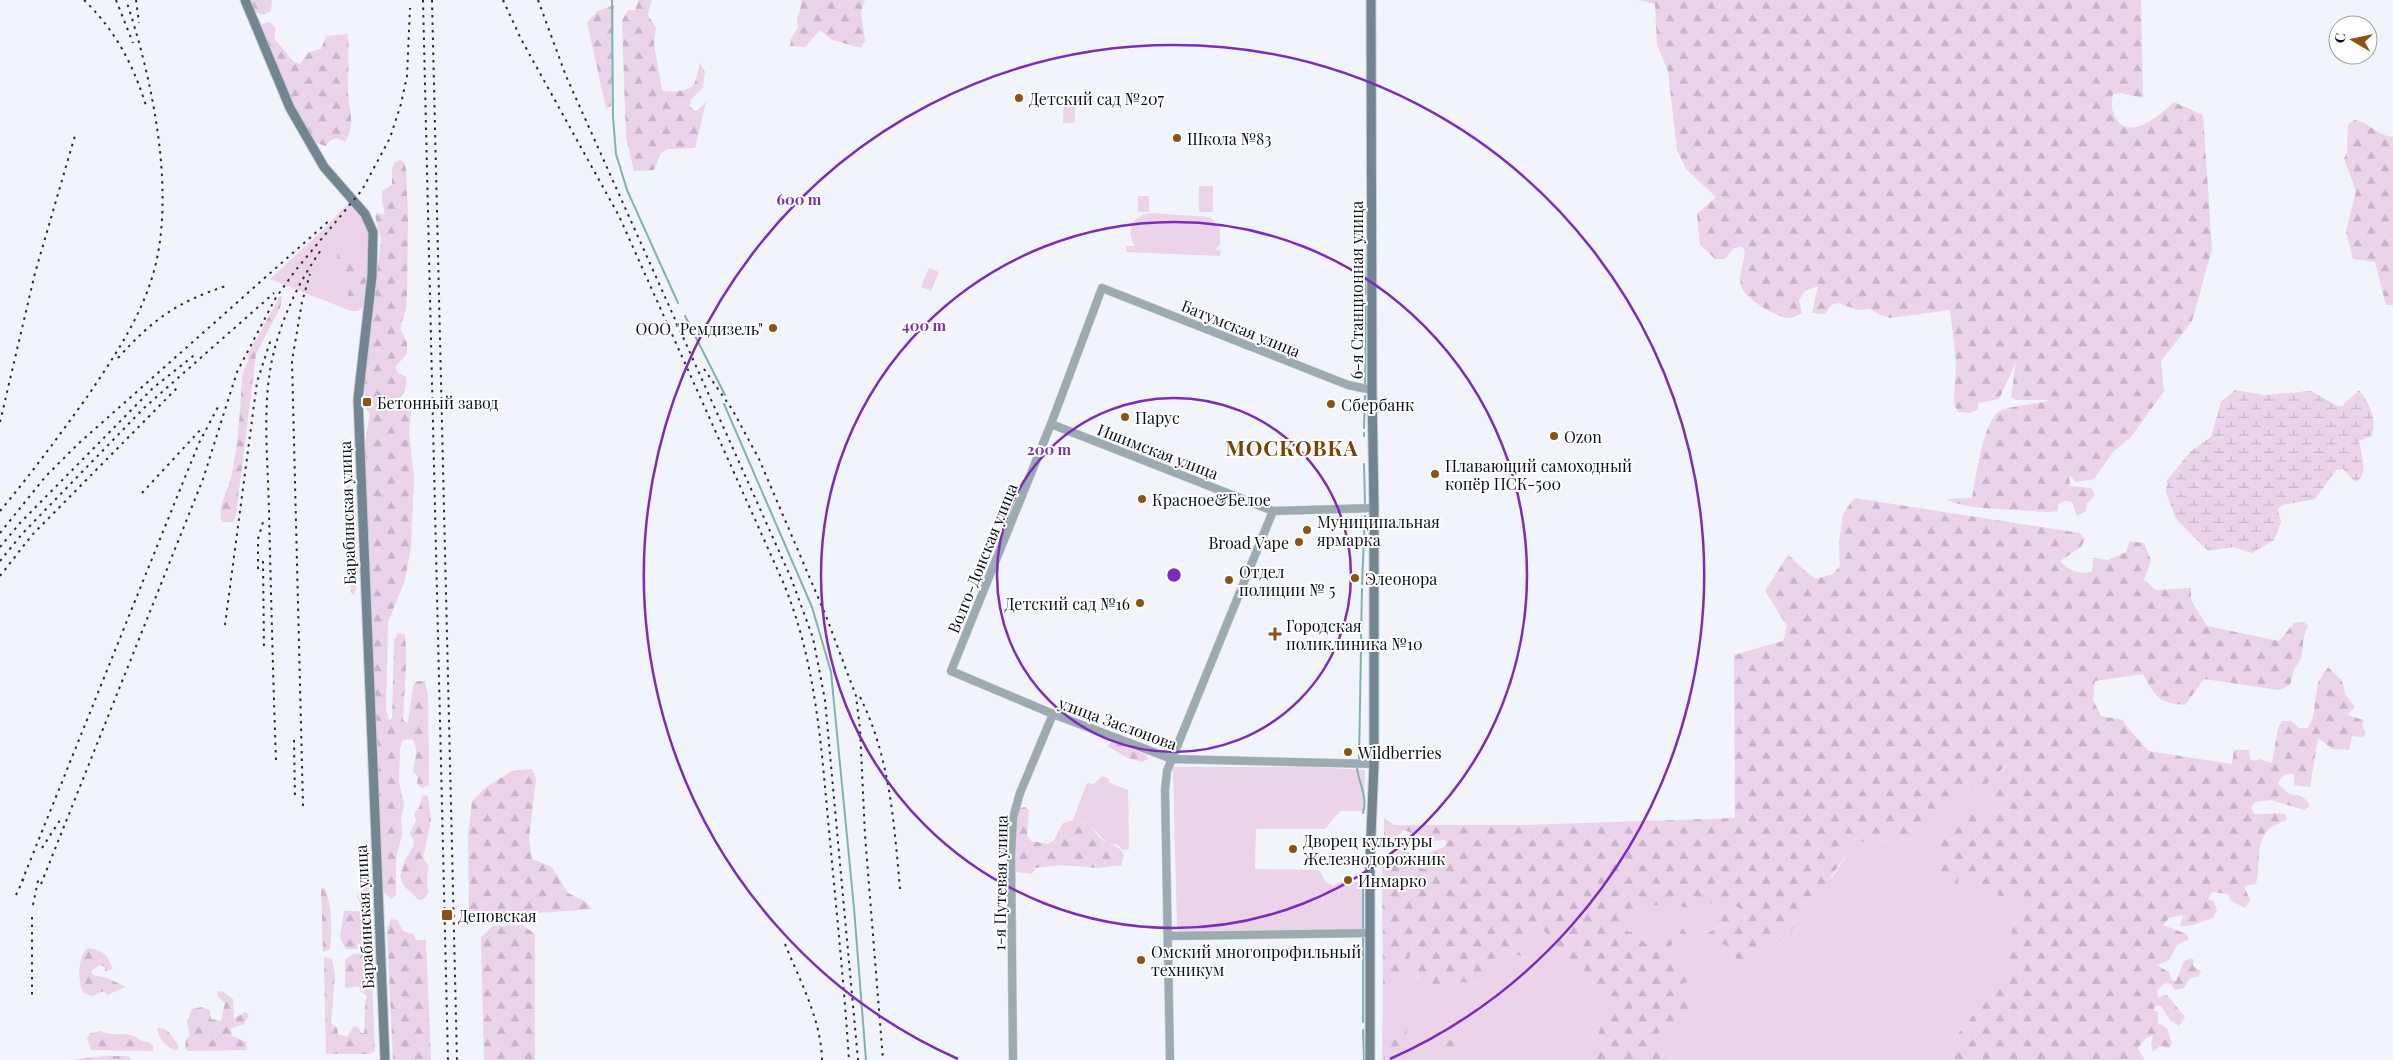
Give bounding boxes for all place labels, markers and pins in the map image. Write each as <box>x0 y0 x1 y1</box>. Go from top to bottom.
place label: Детский сад №207 <box>1029 88 1165 109</box>
marker: Детский сад №207 <box>1013 92 1025 104</box>
place label: Школа №83 <box>1187 128 1271 149</box>
marker: Школа №83 <box>1171 132 1183 144</box>
place label: ООО "Ремдизель" <box>636 318 763 339</box>
marker: ООО "Ремдизель" <box>767 322 779 334</box>
place label: Бетонный завод <box>377 392 499 413</box>
place label: Сбербанк <box>1341 394 1414 415</box>
marker: Бетонный завод <box>361 396 373 408</box>
marker: Сбербанк <box>1325 398 1337 410</box>
place label: Парус <box>1135 407 1180 428</box>
marker: Парус <box>1119 411 1131 423</box>
place label: Ozon <box>1564 426 1602 447</box>
marker: Ozon <box>1548 430 1560 442</box>
place label: Плавающий самоходный копёр ПСК-500 <box>1445 455 1632 494</box>
marker: Плавающий самоходный копёр ПСК-500 <box>1429 468 1441 480</box>
place label: Красное&Белое <box>1152 489 1271 510</box>
marker: Красное&Белое <box>1136 493 1148 505</box>
place label: Муниципальная ярмарка <box>1316 511 1440 550</box>
marker: Муниципальная ярмарка <box>1301 524 1313 536</box>
place label: Broad Vape <box>1208 532 1289 553</box>
marker: Broad Vape <box>1293 536 1305 548</box>
place label: Отдел полиции № 5 <box>1239 561 1335 600</box>
centre of rings <box>1165 566 1183 584</box>
place label: Элеонора <box>1365 568 1437 589</box>
marker: Элеонора <box>1349 572 1361 584</box>
marker: Отдел полиции № 5 <box>1223 574 1235 586</box>
place label: Детский сад №16 <box>1005 593 1130 614</box>
marker: Детский сад №16 <box>1134 597 1146 609</box>
place label: Городская поликлиника №10 <box>1286 615 1423 654</box>
marker: Городская поликлиника №10 <box>1268 627 1282 641</box>
place label: Wildberries <box>1357 742 1442 763</box>
marker: Wildberries <box>1342 746 1354 758</box>
place label: Дворец культуры Железнодорожник <box>1303 830 1445 869</box>
marker: Дворец культуры Железнодорожник <box>1287 843 1299 855</box>
place label: Инмарко <box>1358 870 1427 891</box>
marker: Инмарко <box>1342 874 1354 886</box>
place label: Деповская <box>458 905 537 926</box>
marker: Деповская <box>440 908 454 922</box>
place label: Омский многопрофильный техникум <box>1151 941 1361 980</box>
marker: Омский многопрофильный техникум <box>1135 954 1147 966</box>

